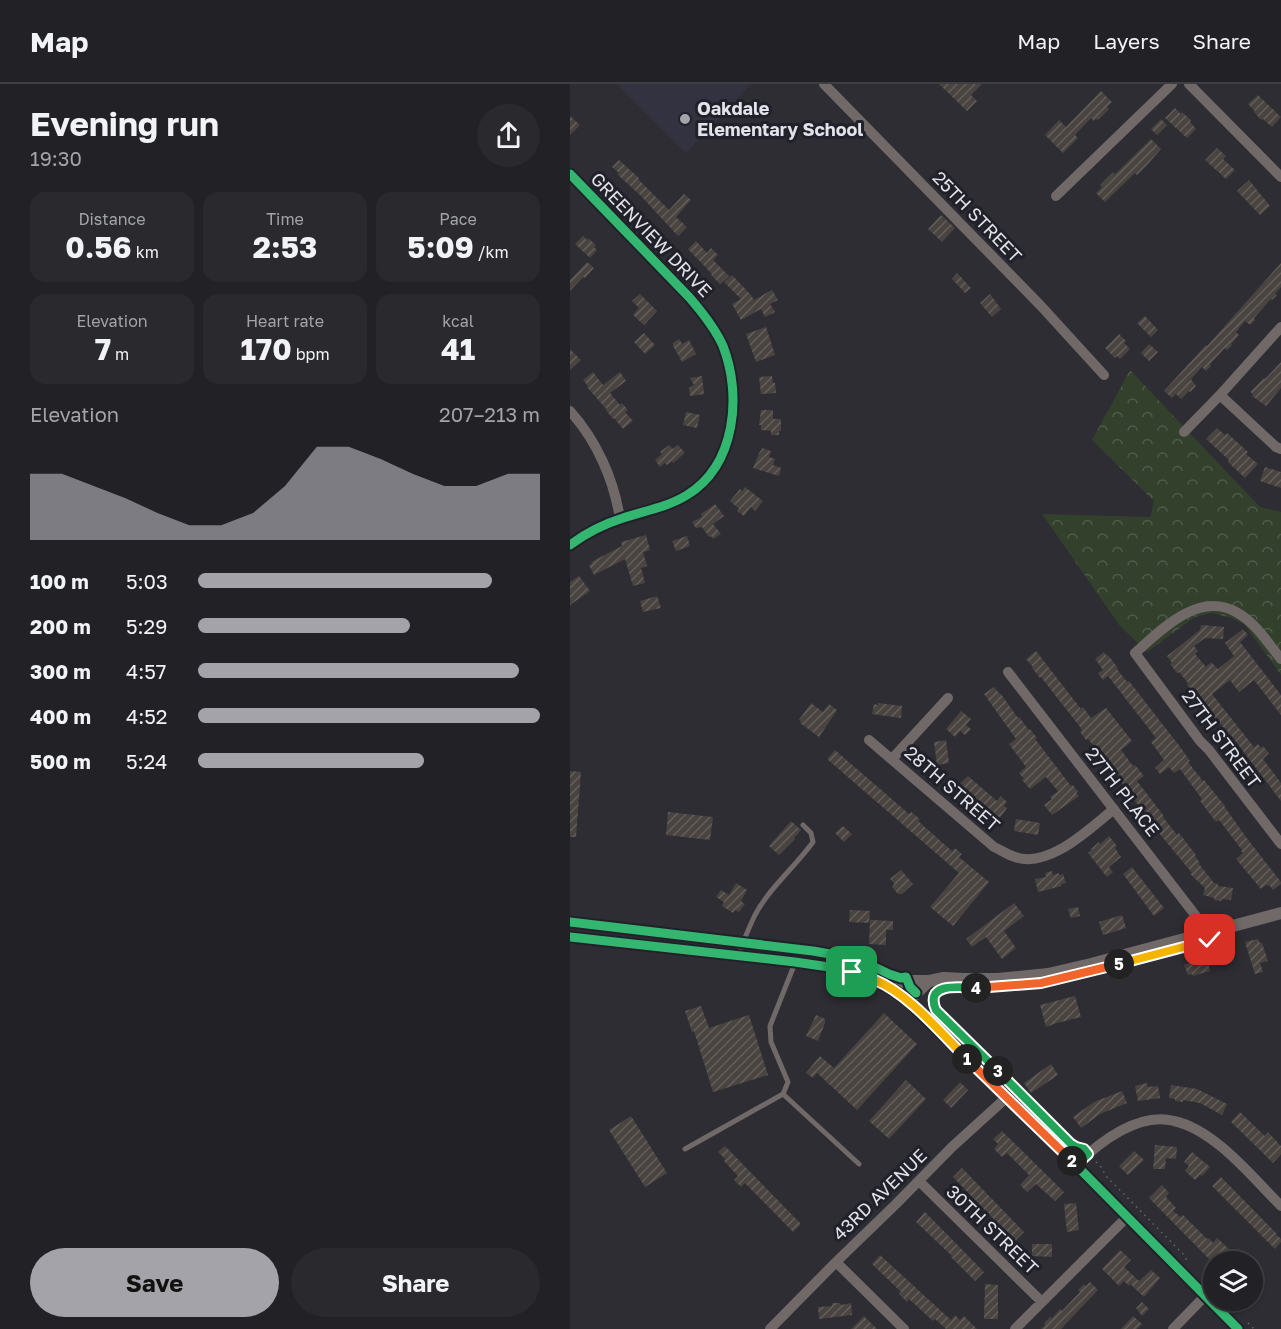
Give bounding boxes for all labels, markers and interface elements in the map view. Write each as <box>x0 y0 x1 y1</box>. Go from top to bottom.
text: Map <box>30 25 88 58</box>
text: Map <box>1017 28 1060 54</box>
text: Layers <box>1093 28 1160 54</box>
text: Share <box>1193 28 1251 54</box>
place label: Oakdale Elementary School <box>697 97 863 140</box>
text: Evening run <box>30 104 219 143</box>
button: share <box>477 104 540 167</box>
marker: Oakdale Elementary School <box>678 112 692 126</box>
text: 19:30 <box>30 146 82 170</box>
street label: 25TH STREET <box>929 166 1027 266</box>
street label: GREENVIEW DRIVE <box>587 167 717 301</box>
text: Distance <box>78 209 146 229</box>
text: Time <box>266 209 304 229</box>
text: Pace <box>439 209 477 229</box>
text: 0.56 <box>65 229 132 265</box>
text: 2:53 <box>253 229 317 265</box>
text: 5:09 <box>407 229 474 265</box>
text: km <box>132 242 159 262</box>
text: /km <box>474 242 509 262</box>
text: Elevation <box>76 311 148 331</box>
text: Heart rate <box>246 311 324 331</box>
text: kcal <box>442 311 474 331</box>
text: 7 <box>95 331 111 367</box>
text: 170 <box>240 331 292 367</box>
text: 41 <box>441 331 475 367</box>
text: m <box>111 344 129 364</box>
text: bpm <box>292 344 330 364</box>
text: Elevation <box>30 402 119 426</box>
text: 207–213 m <box>439 402 540 426</box>
text: 100 m <box>30 569 89 593</box>
text: 5:03 <box>126 569 168 593</box>
text: 200 m <box>30 614 91 638</box>
text: 5:29 <box>126 614 167 638</box>
text: 300 m <box>30 659 91 683</box>
text: 4:57 <box>126 659 166 683</box>
street label: 27TH STREET <box>1178 685 1266 792</box>
text: 400 m <box>30 704 91 728</box>
text: 4:52 <box>126 704 167 728</box>
street label: 28TH STREET <box>901 741 1005 836</box>
street label: 27TH PLACE <box>1081 743 1164 840</box>
text: 500 m <box>30 749 91 773</box>
text: 5:24 <box>126 749 167 773</box>
pin <box>1184 914 1235 965</box>
icon: check <box>1193 923 1226 956</box>
pin <box>826 946 877 997</box>
pin: 5 <box>1104 949 1134 979</box>
text: 5 <box>1114 954 1124 974</box>
icon: arrive <box>835 955 868 988</box>
pin: 4 <box>961 973 991 1003</box>
text: 4 <box>971 978 981 998</box>
pin: 1 <box>952 1044 982 1074</box>
text: 1 <box>963 1049 971 1069</box>
pin: 3 <box>983 1056 1013 1086</box>
text: 3 <box>993 1061 1003 1081</box>
street label: 43RD AVENUE <box>828 1144 931 1245</box>
pin: 2 <box>1057 1146 1087 1176</box>
text: 2 <box>1067 1151 1077 1171</box>
street label: 30TH STREET <box>942 1180 1043 1279</box>
button: Save <box>30 1248 279 1317</box>
button: Share <box>291 1248 540 1317</box>
map controls <box>1203 1251 1263 1311</box>
button: layers <box>1203 1251 1263 1311</box>

